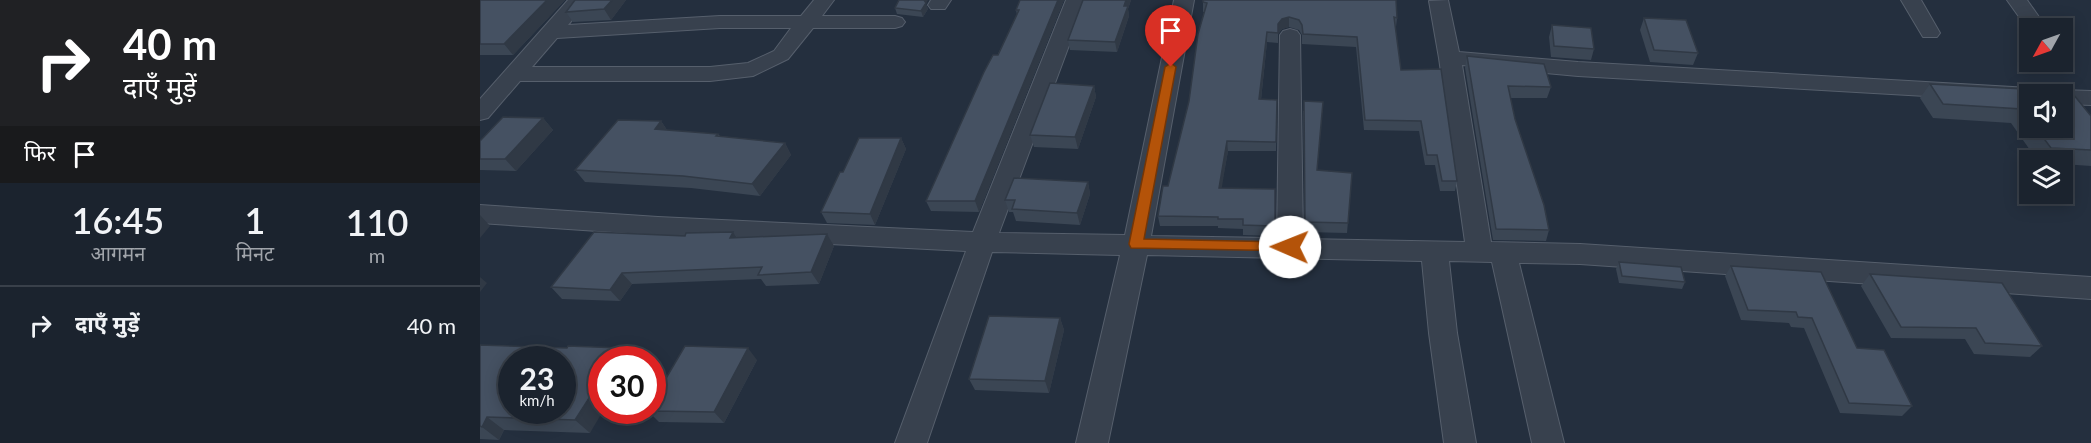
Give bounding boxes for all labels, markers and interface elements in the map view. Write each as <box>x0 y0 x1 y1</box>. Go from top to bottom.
pin <box>1145 5 1196 67</box>
icon: arrive <box>1154 14 1187 47</box>
north arrow <box>2019 18 2073 72</box>
map controls <box>2019 18 2073 204</box>
text: 40 m <box>123 19 217 69</box>
icon: right <box>24 24 102 102</box>
text: दाएँ मुड़ें <box>123 70 197 103</box>
button: sound <box>2019 84 2073 138</box>
icon: arrive <box>68 138 101 171</box>
text: फिर <box>24 139 56 166</box>
button: layers <box>2019 150 2073 204</box>
text: 16:45 <box>72 198 164 242</box>
text: 1 <box>245 198 265 242</box>
text: 110 <box>346 200 408 244</box>
position arrow <box>1258 215 1322 279</box>
text: आगमन <box>91 241 145 265</box>
text: मिनट <box>236 241 274 265</box>
text: m <box>369 243 385 267</box>
icon: right <box>24 309 57 342</box>
text: दाएँ मुड़ें <box>75 310 139 337</box>
text: 40 m <box>407 312 456 339</box>
speed limit sign: 30 <box>588 346 666 424</box>
text: 23 <box>520 360 554 396</box>
text: km/h <box>519 391 555 409</box>

